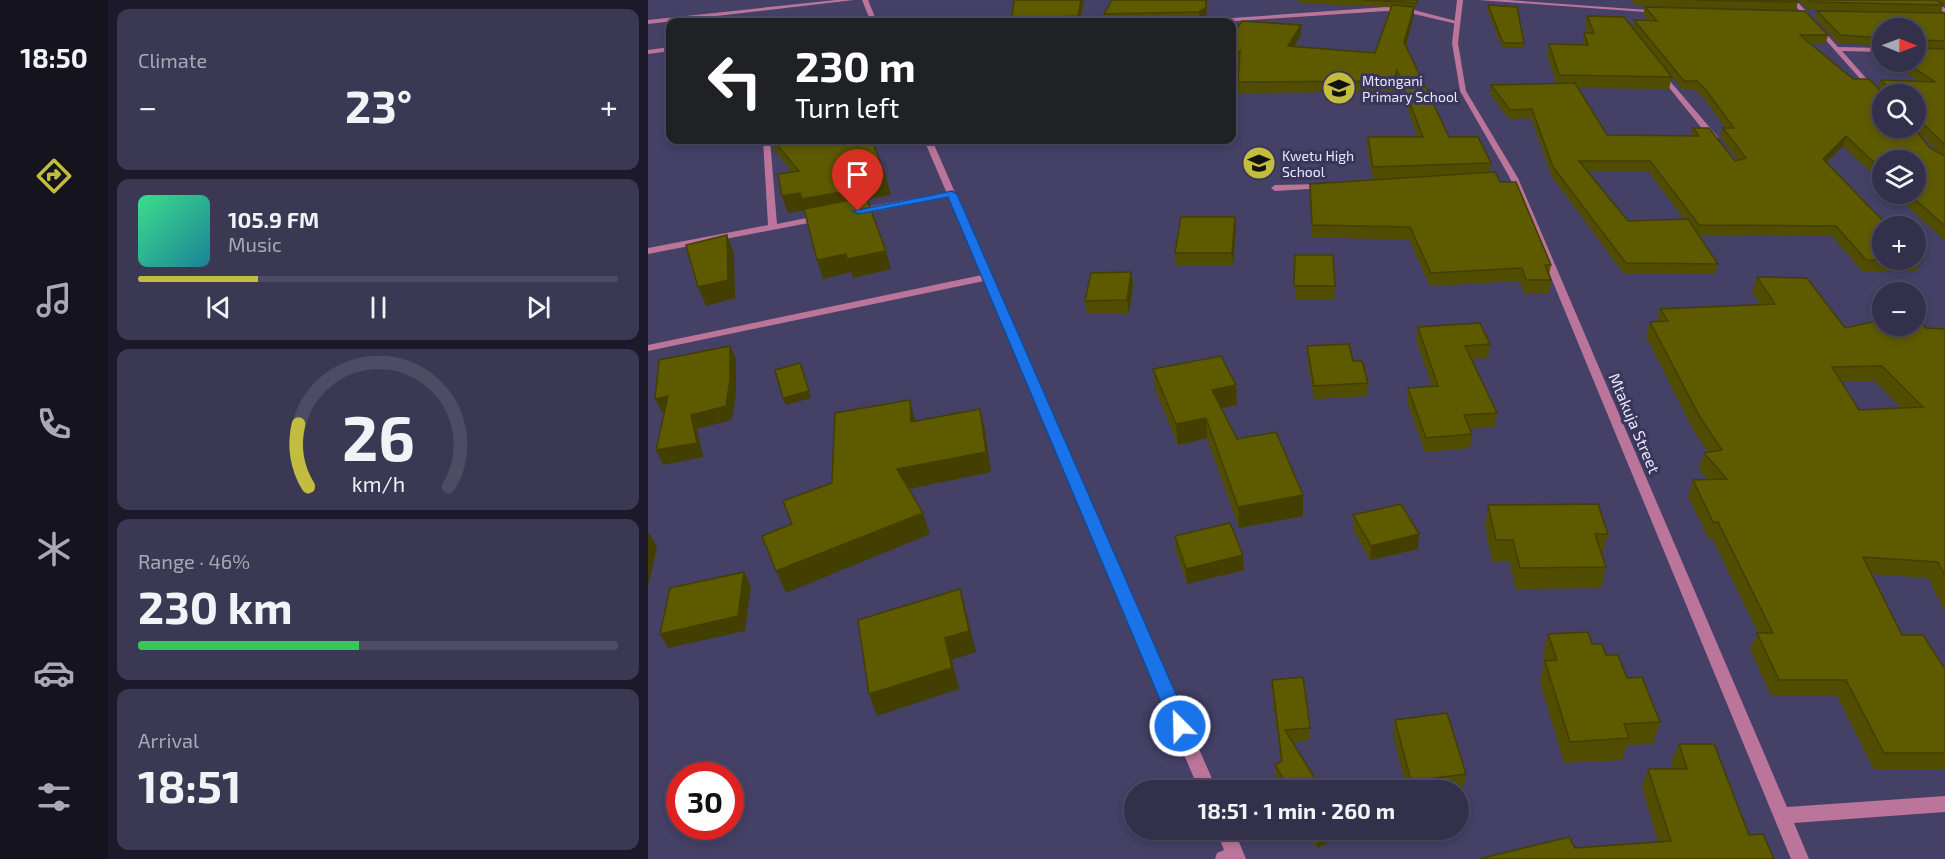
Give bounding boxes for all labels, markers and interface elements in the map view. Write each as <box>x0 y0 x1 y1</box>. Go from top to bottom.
north arrow <box>1872 18 1926 72</box>
map controls <box>1872 18 1926 336</box>
text: 230 m <box>795 40 916 90</box>
text: 18:50 <box>20 41 88 73</box>
icon: left <box>696 42 774 120</box>
text: Climate <box>138 48 207 72</box>
school or university icon: Mtongani Primary School <box>1321 70 1357 106</box>
place label: Mtongani Primary School <box>1362 72 1459 105</box>
text: 23° <box>345 78 412 132</box>
button: search <box>1872 84 1926 138</box>
text: − <box>138 86 157 126</box>
text: + <box>600 86 618 126</box>
text: Turn left <box>795 91 899 123</box>
school or university icon: Kwetu High School <box>1241 145 1277 181</box>
place label: Kwetu High School <box>1282 147 1354 180</box>
pin <box>832 149 883 211</box>
button: layers <box>1872 150 1926 204</box>
icon: directions <box>33 155 75 197</box>
icon: arrive <box>841 158 874 191</box>
text: 105.9 FM <box>228 206 319 232</box>
button: + <box>1872 216 1926 270</box>
text: Music <box>228 232 282 256</box>
icon: music <box>33 279 75 321</box>
button: − <box>1872 282 1926 336</box>
icon: previous <box>202 291 235 324</box>
icon: pause <box>362 291 395 324</box>
icon: next <box>522 291 555 324</box>
street label: Mtakuja Street <box>1604 370 1665 476</box>
text: 26 <box>341 399 415 474</box>
icon: phone <box>33 403 75 445</box>
text: km/h <box>351 471 405 496</box>
icon: climate <box>33 528 75 570</box>
text: Range · 46% <box>138 549 250 573</box>
text: 230 km <box>138 579 293 633</box>
icon: car <box>33 652 75 694</box>
position arrow <box>1148 694 1212 758</box>
text: Arrival <box>138 728 199 752</box>
text: 18:51 <box>138 758 241 812</box>
speed limit sign: 30 <box>666 762 744 840</box>
icon: filters <box>33 776 75 818</box>
text: 18:51 · 1 min · 260 m <box>1198 797 1395 823</box>

